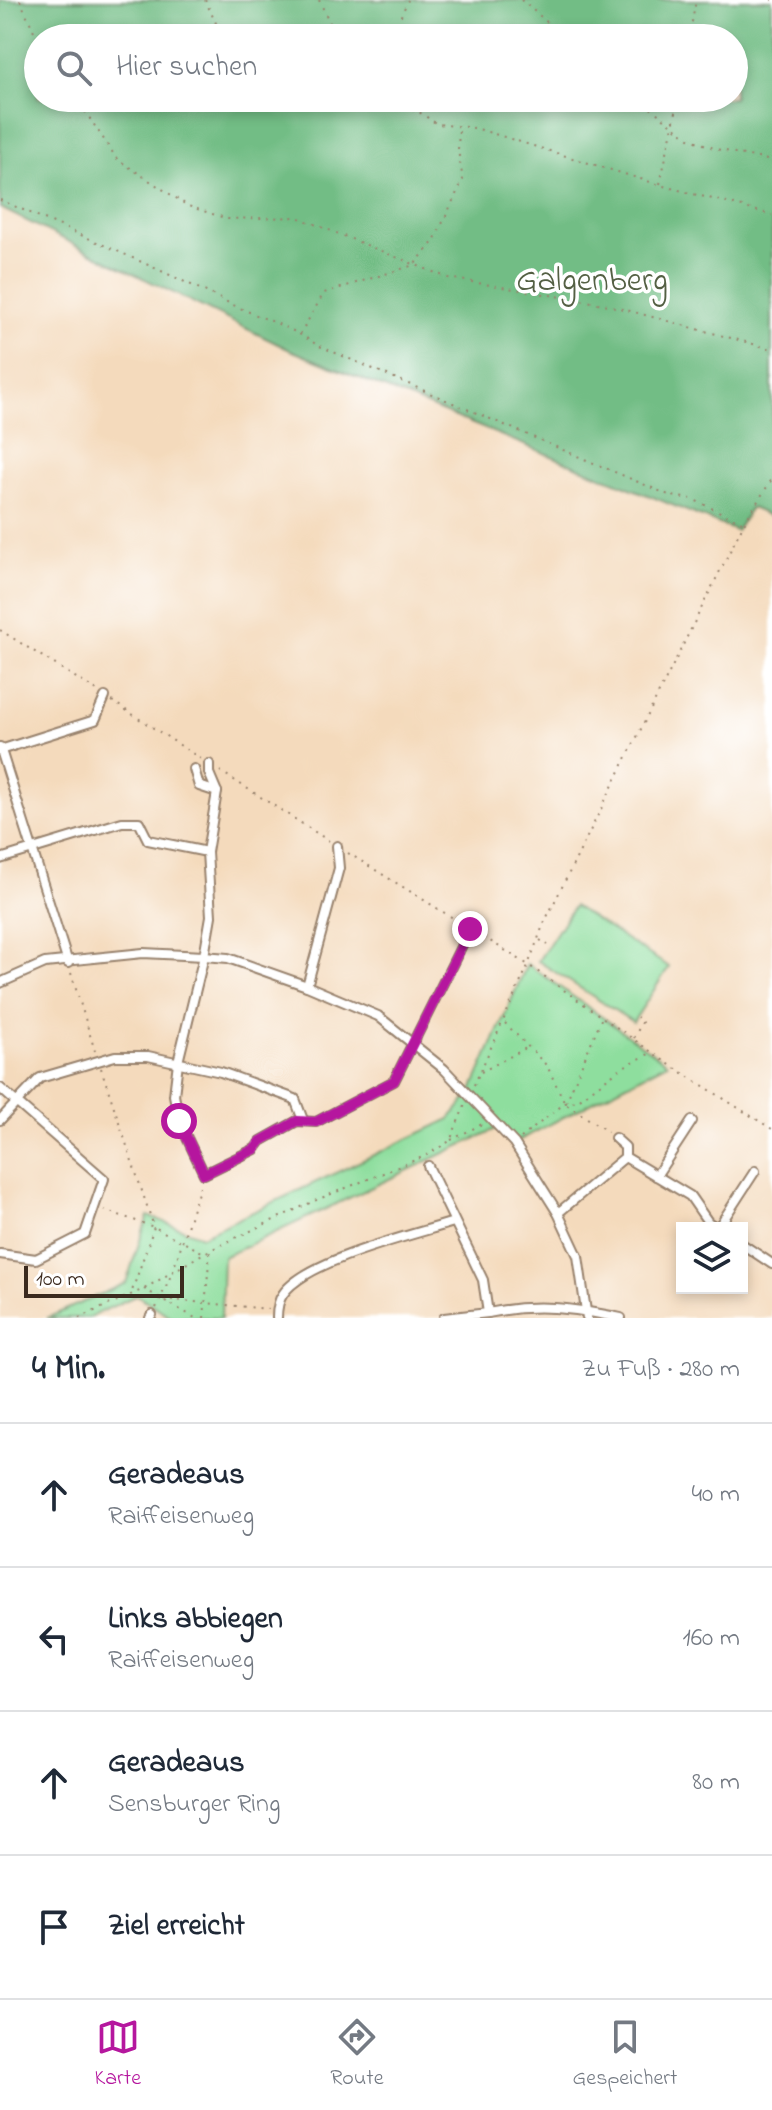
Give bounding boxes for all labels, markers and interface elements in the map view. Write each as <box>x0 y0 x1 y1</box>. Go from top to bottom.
search box <box>24 24 748 112</box>
icon: search <box>52 46 96 90</box>
text: Hier suchen <box>116 46 257 90</box>
park label: Galgenberg <box>516 257 668 307</box>
route end <box>452 911 488 947</box>
route start <box>161 1103 197 1139</box>
map controls <box>676 1222 748 1294</box>
button: layers <box>676 1222 748 1294</box>
scale bar <box>24 1262 184 1298</box>
text: 100 m <box>36 1264 85 1296</box>
text: 4 Min. <box>32 1345 105 1395</box>
text: Zu Fuß · 280 m <box>581 1351 740 1389</box>
text: Geradeaus <box>108 1454 245 1498</box>
icon: ahead <box>32 1473 76 1517</box>
text: 40 m <box>691 1476 740 1514</box>
text: Raiffeisenweg <box>108 1498 254 1536</box>
text: Links abbiegen <box>108 1598 283 1642</box>
icon: left <box>32 1617 76 1661</box>
text: 160 m <box>682 1620 740 1658</box>
text: Raiffeisenweg <box>108 1642 254 1680</box>
text: Geradeaus <box>108 1742 245 1786</box>
icon: ahead <box>32 1761 76 1805</box>
text: 80 m <box>692 1764 740 1802</box>
text: Sensburger Ring <box>108 1786 280 1824</box>
icon: arrive <box>32 1905 76 1949</box>
text: Ziel erreicht <box>108 1905 245 1949</box>
tab: Karte <box>95 2015 141 2095</box>
tab: Route <box>330 2015 384 2095</box>
tab: Gespeichert <box>573 2015 677 2095</box>

